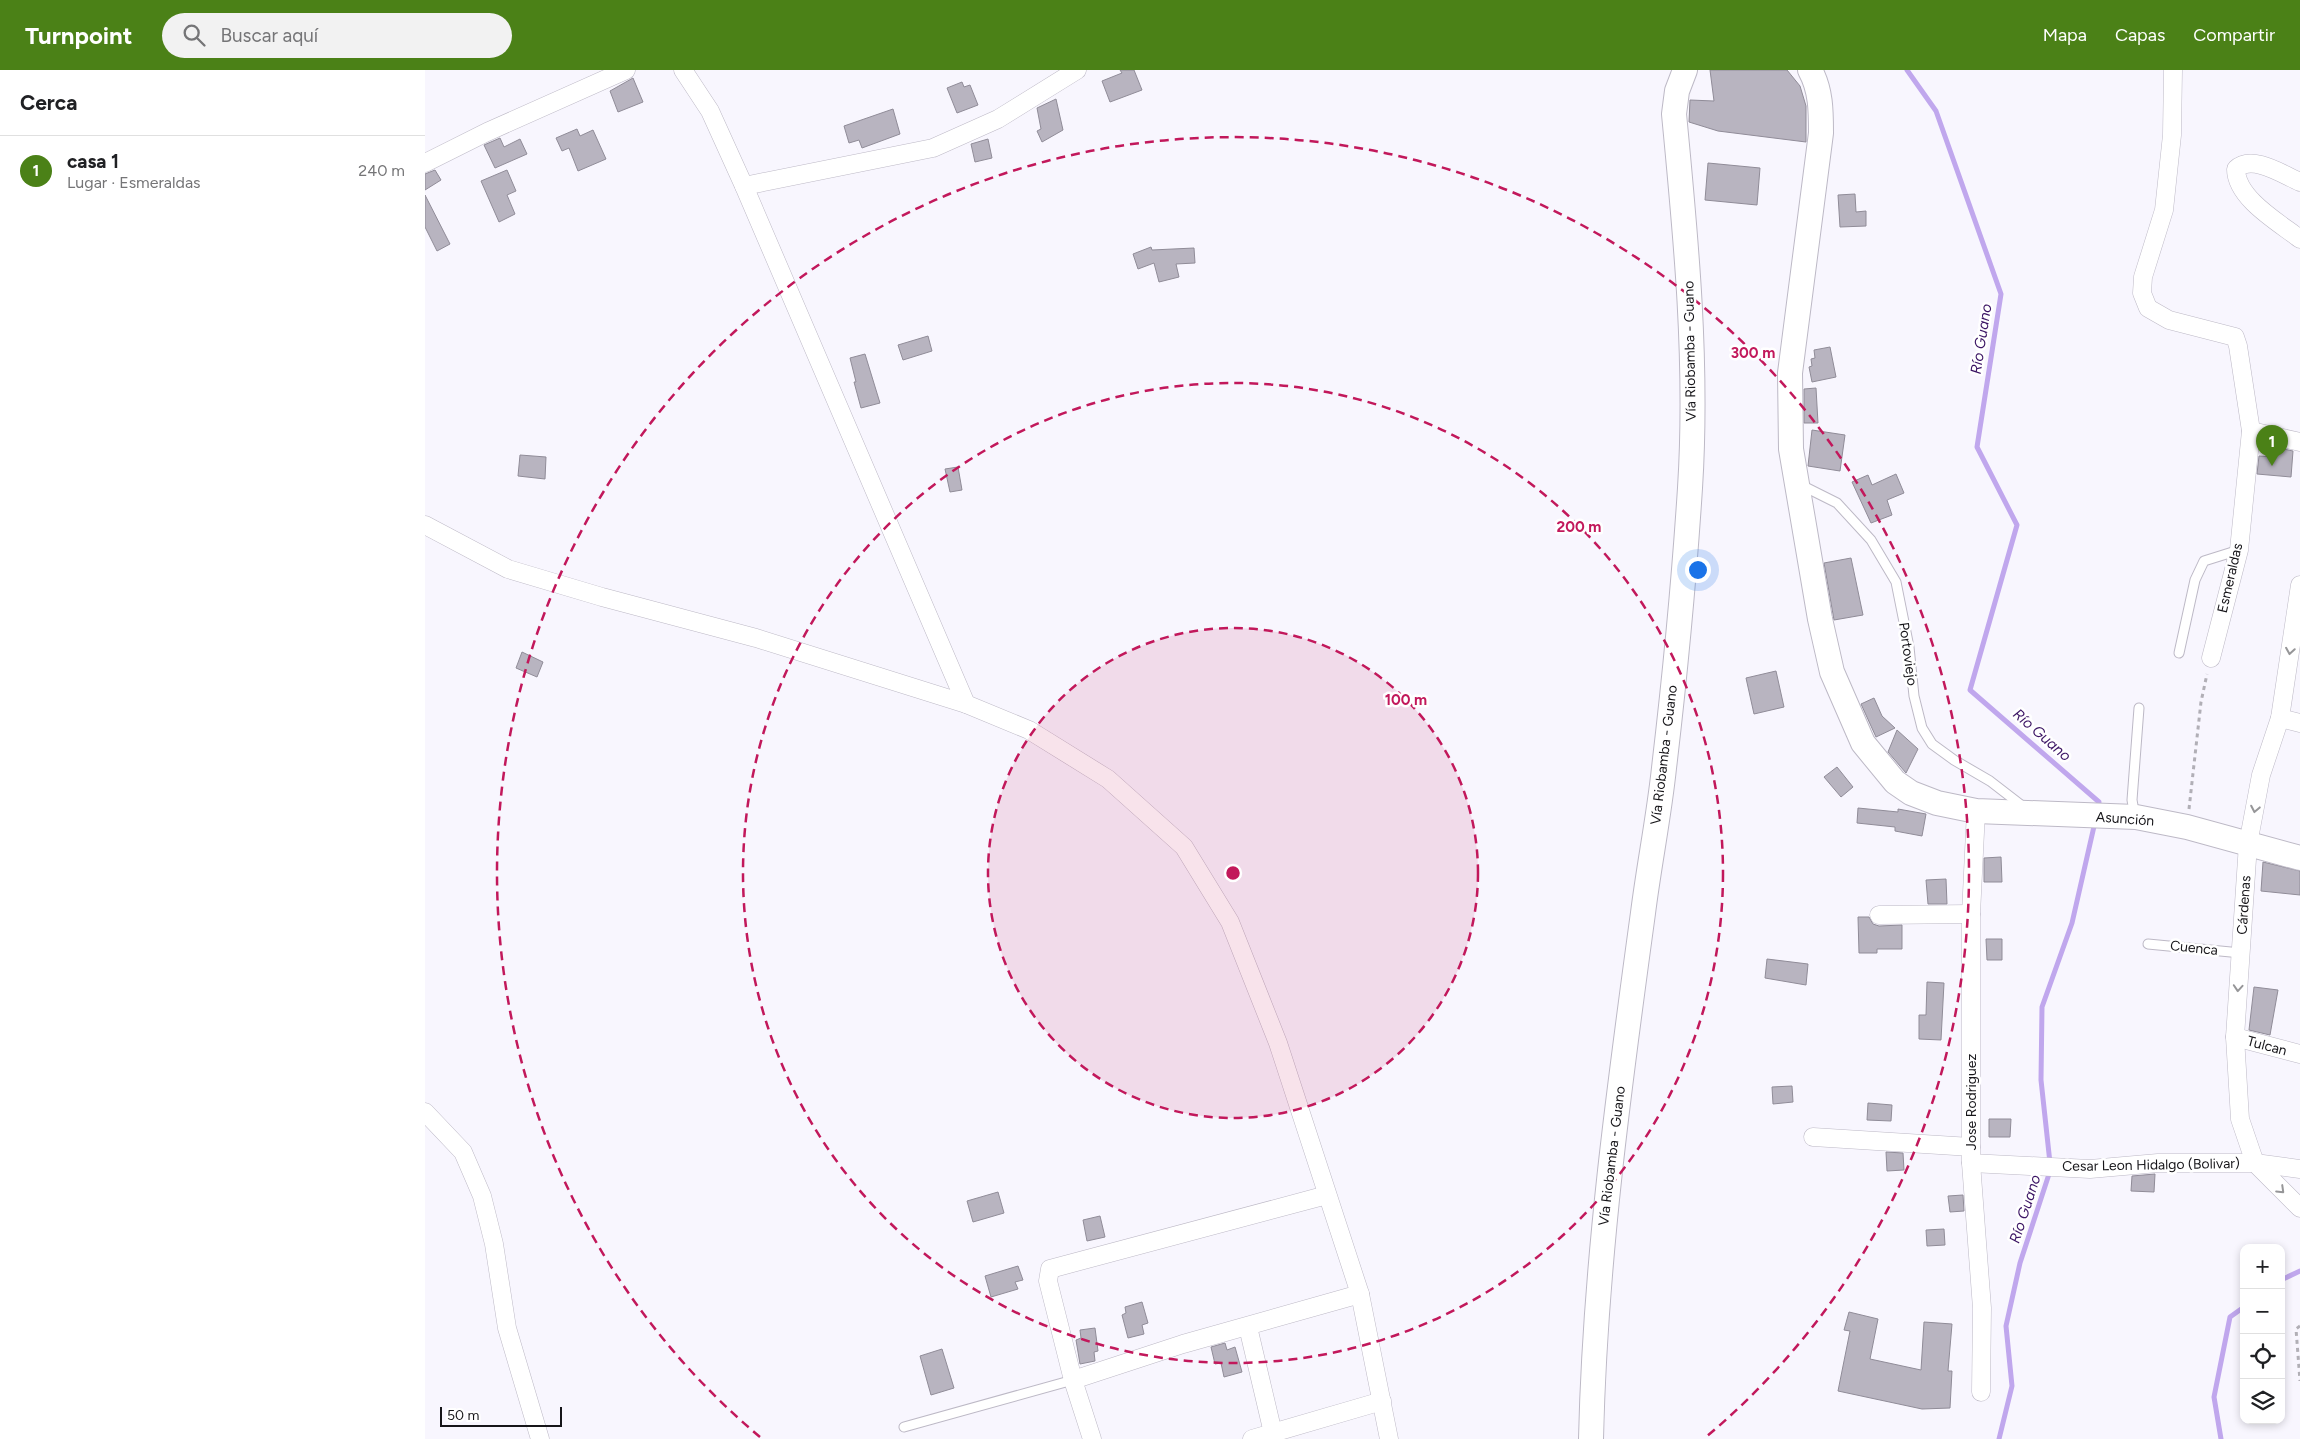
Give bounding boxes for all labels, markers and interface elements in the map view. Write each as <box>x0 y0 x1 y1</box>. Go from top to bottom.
search box <box>162 13 512 58</box>
text: Turnpoint <box>25 21 132 50</box>
icon: search <box>180 21 208 49</box>
text: Buscar aquí <box>220 24 318 47</box>
text: Mapa <box>2043 24 2087 46</box>
text: Capas <box>2115 24 2165 46</box>
text: Compartir <box>2193 24 2275 46</box>
text: Cerca <box>20 90 77 115</box>
text: casa 1 <box>67 150 119 173</box>
text: 1 <box>33 161 39 180</box>
text: 240 m <box>358 161 405 180</box>
text: Lugar · Esmeraldas <box>67 173 201 192</box>
street label: Vía Riobamba - Guano <box>1680 281 1700 421</box>
water label: Río Guano <box>1967 302 1995 375</box>
text: 300 m <box>1731 344 1775 362</box>
pin: 1 <box>2256 425 2288 466</box>
text: 200 m <box>1557 518 1601 536</box>
street label: Esmeraldas <box>2214 541 2246 615</box>
your location <box>1685 557 1711 583</box>
street label: Portoviejo <box>1895 621 1921 687</box>
one-way arrow <box>2285 647 2296 655</box>
street label: Vía Riobamba - Guano <box>1647 684 1681 826</box>
text: 100 m <box>1385 691 1427 709</box>
water label: Río Guano <box>2009 705 2075 765</box>
one-way arrow <box>2250 805 2260 814</box>
street label: Asunción <box>2095 808 2155 830</box>
centre of rings <box>1224 864 1242 882</box>
street label: Cárdenas <box>2233 875 2255 935</box>
street label: Cuenca <box>2169 937 2219 959</box>
one-way arrow <box>2233 984 2244 992</box>
street label: Tulcan <box>2245 1033 2289 1059</box>
street label: Jose Rodriguez <box>1963 1054 1980 1150</box>
street label: Vía Riobamba - Guano <box>1595 1085 1629 1227</box>
street label: Cesar Leon Hidalgo (Bolivar) <box>2062 1155 2240 1175</box>
water label: Río Guano <box>2005 1172 2045 1246</box>
one-way arrow <box>2275 1184 2284 1193</box>
map controls <box>2240 1244 2285 1424</box>
button: + <box>2240 1244 2285 1289</box>
button: − <box>2240 1289 2285 1334</box>
button: locate <box>2240 1334 2285 1379</box>
button: layers <box>2240 1379 2285 1424</box>
scale bar <box>440 1404 563 1427</box>
text: 50 m <box>447 1407 479 1424</box>

